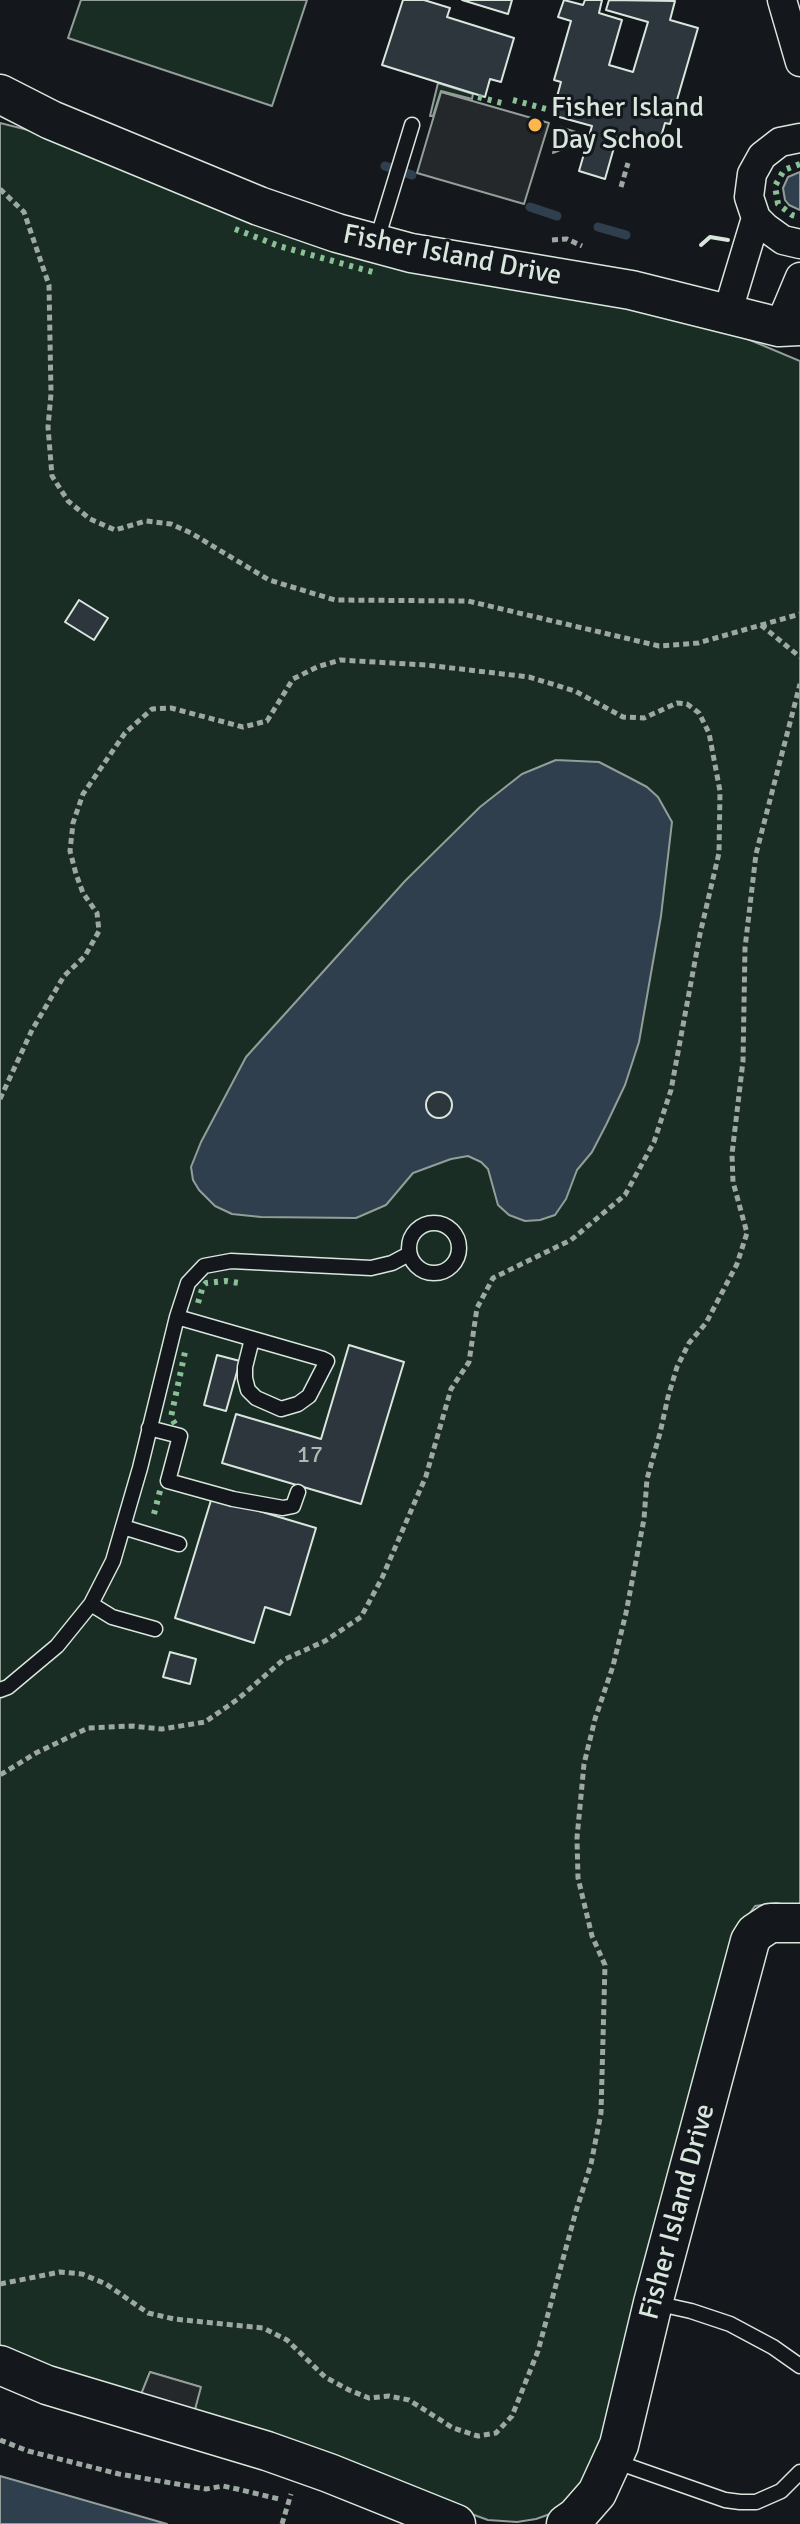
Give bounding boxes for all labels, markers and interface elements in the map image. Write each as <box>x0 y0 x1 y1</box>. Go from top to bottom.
place label: Fisher Island Day School <box>551 92 704 158</box>
marker: Fisher Island Day School <box>526 116 544 134</box>
street label: Fisher Island Drive <box>340 218 564 294</box>
house number: 17 <box>297 1442 323 1470</box>
street label: Fisher Island Drive <box>633 2100 723 2324</box>

